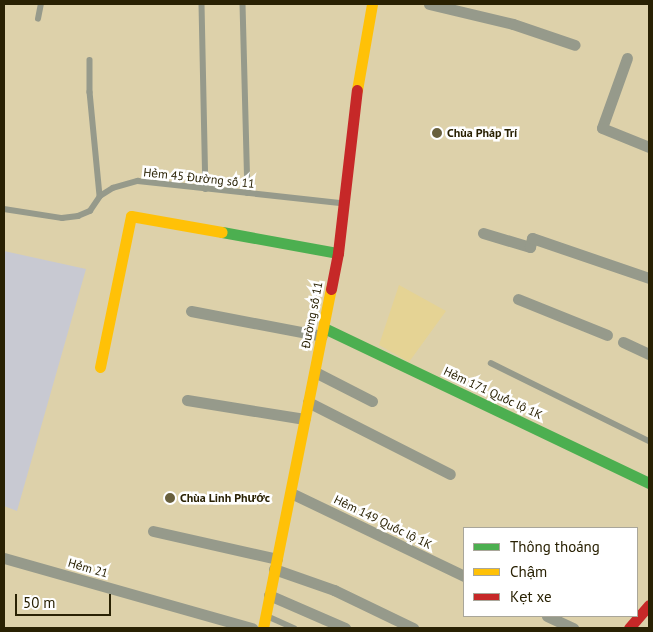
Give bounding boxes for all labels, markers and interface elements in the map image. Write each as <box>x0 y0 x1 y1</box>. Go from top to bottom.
place label: Chùa Pháp Trí <box>447 126 518 140</box>
marker: Chùa Pháp Trí <box>431 127 443 139</box>
street label: Hẻm 45 Đường số 11 <box>143 165 255 191</box>
street label: Đường số 11 <box>298 280 326 350</box>
street label: Hẻm 171 Quốc lộ 1K <box>441 364 545 422</box>
place label: Chùa Linh Phước <box>180 491 270 505</box>
marker: Chùa Linh Phước <box>164 492 176 504</box>
street label: Hẻm 149 Quốc lộ 1K <box>332 492 434 552</box>
legend <box>463 527 638 617</box>
text: Thông thoáng <box>510 537 600 556</box>
street label: Hẻm 21 <box>66 555 110 581</box>
text: Chậm <box>510 562 547 581</box>
scale bar <box>18 584 114 616</box>
text: Kẹt xe <box>510 587 552 606</box>
text: 50 m <box>23 593 56 612</box>

